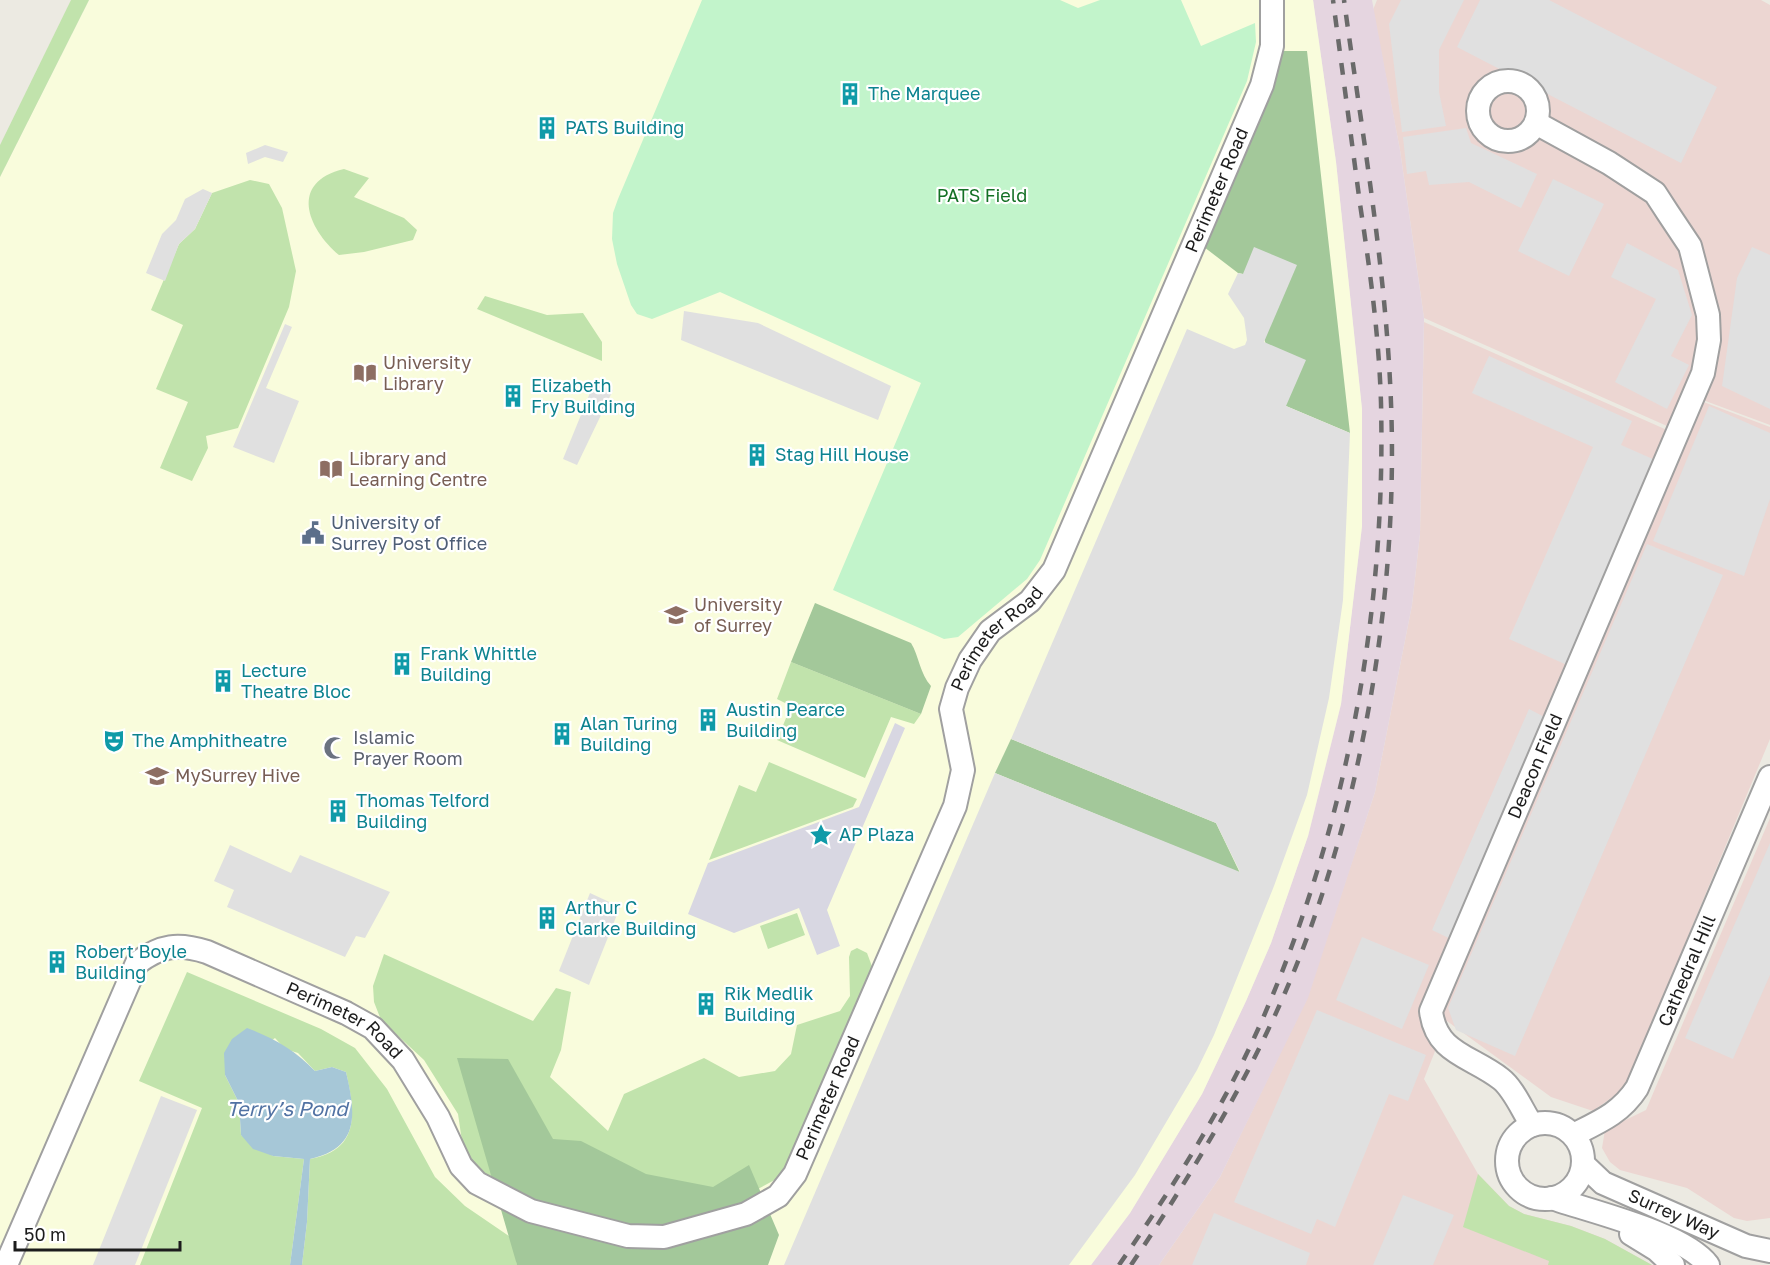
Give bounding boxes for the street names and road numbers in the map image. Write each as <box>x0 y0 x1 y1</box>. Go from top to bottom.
street label: Perimeter Road <box>1180 124 1252 256</box>
street label: Perimeter Road <box>945 582 1047 694</box>
street label: Deacon Field <box>1502 710 1567 822</box>
street label: Cathedral Hill <box>1653 911 1720 1030</box>
street label: Perimeter Road <box>283 976 408 1063</box>
street label: Perimeter Road <box>790 1032 864 1163</box>
street label: Surrey Way <box>1625 1184 1723 1243</box>

